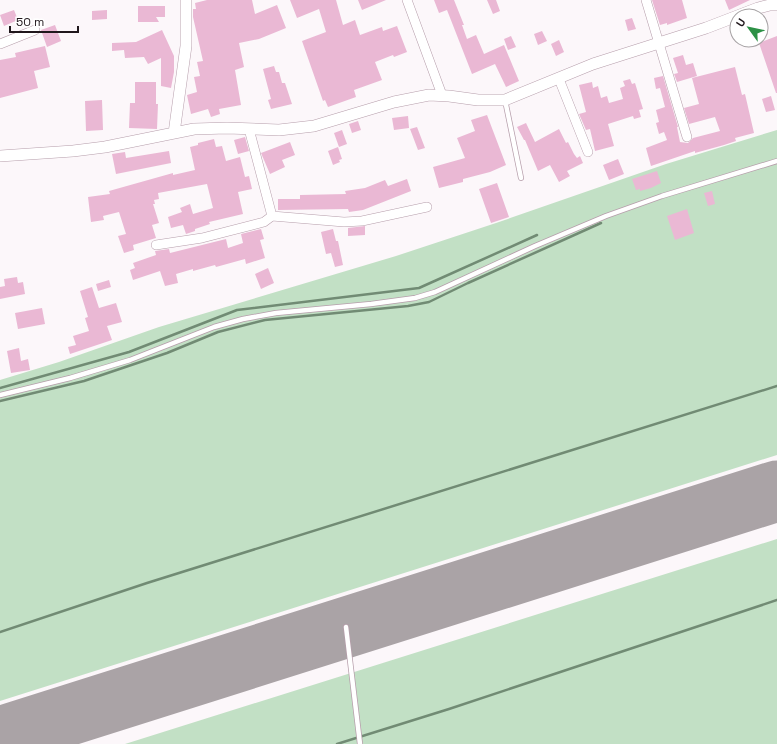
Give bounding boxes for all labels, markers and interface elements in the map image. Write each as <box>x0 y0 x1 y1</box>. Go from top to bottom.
scale bar <box>10 8 78 34</box>
north arrow <box>729 8 769 48</box>
text: 50 m <box>16 14 44 30</box>
text: U <box>733 16 749 29</box>

